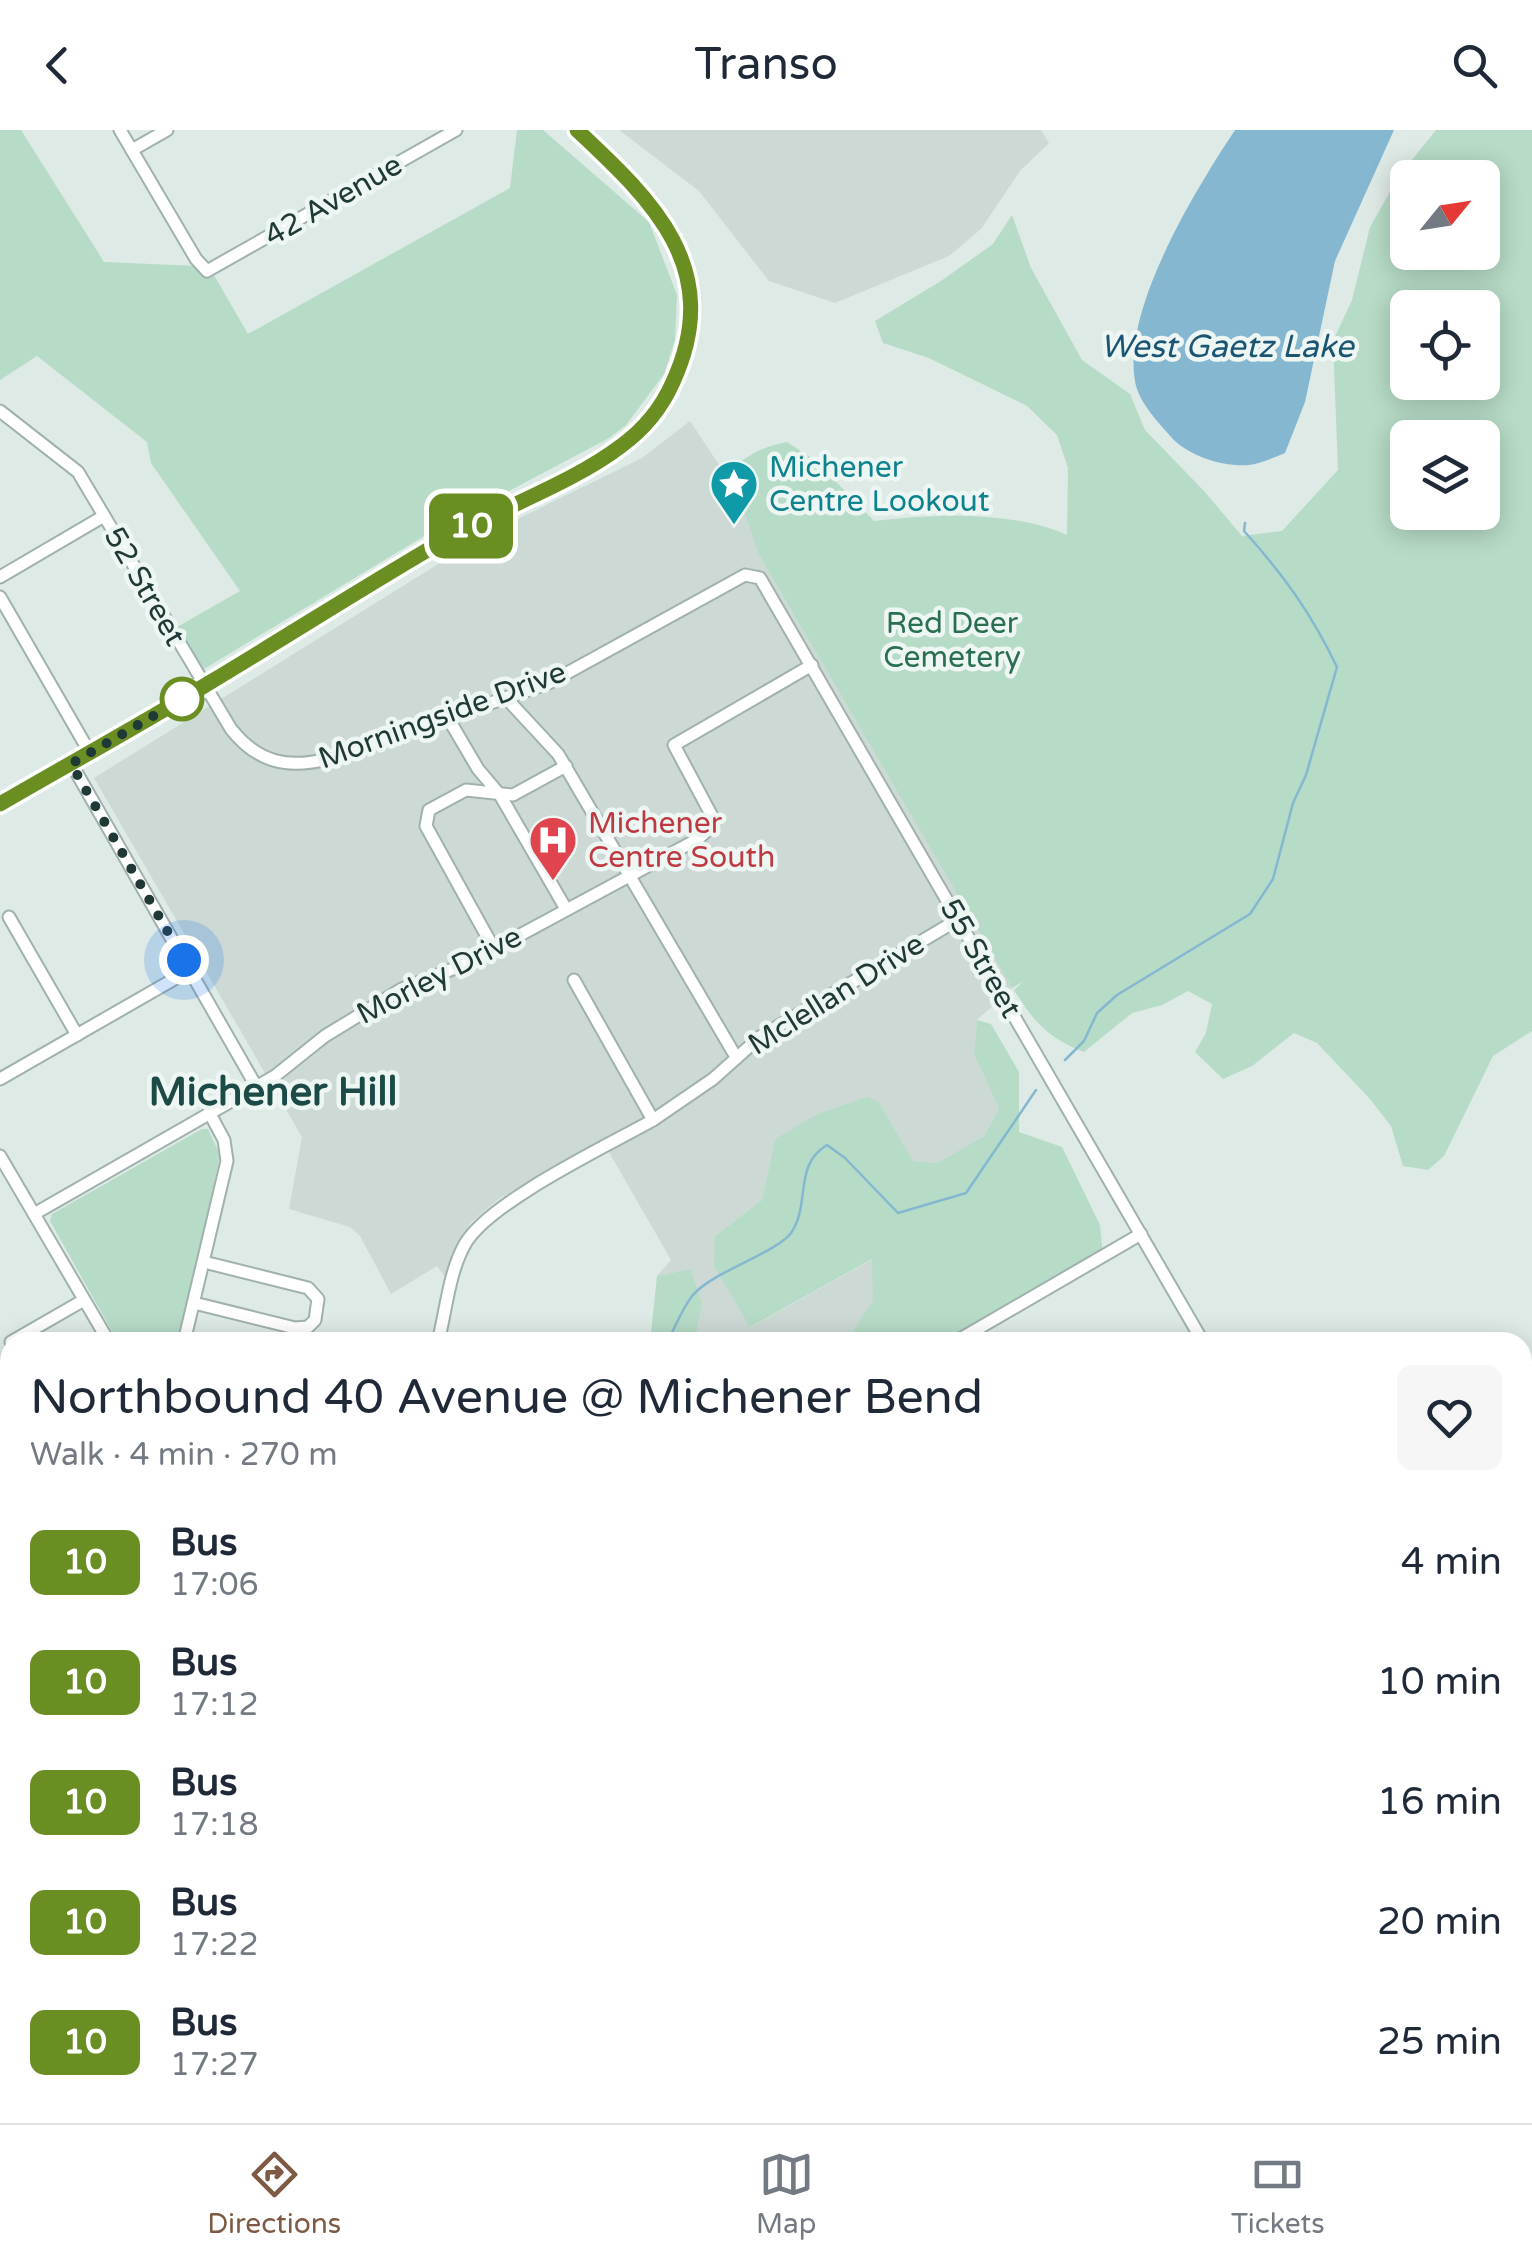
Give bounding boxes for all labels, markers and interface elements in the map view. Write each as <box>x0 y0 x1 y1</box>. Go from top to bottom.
icon: back <box>30 38 85 93</box>
text: Transo <box>694 38 838 92</box>
icon: search <box>1447 38 1502 93</box>
street label: 42 Avenue <box>258 146 409 255</box>
north arrow <box>1390 160 1500 270</box>
map controls <box>1390 160 1500 530</box>
button: locate <box>1390 290 1500 400</box>
water label: West Gaetz Lake <box>1100 328 1356 366</box>
button: layers <box>1390 420 1500 530</box>
place label: Michener Centre Lookout <box>769 449 989 520</box>
place icon: Michener Centre Lookout <box>708 458 760 526</box>
line badge: 10 <box>426 494 516 558</box>
text: 10 <box>449 505 493 547</box>
street label: 52 Street <box>96 520 193 652</box>
park label: Red Deer Cemetery <box>883 605 1021 676</box>
street label: Morningside Drive <box>313 654 571 777</box>
unlabelled marker <box>161 678 203 720</box>
place label: Michener Centre South <box>588 805 775 876</box>
hospital icon: Michener Centre South <box>527 814 579 882</box>
street label: 55 Street <box>932 892 1029 1024</box>
street label: Morley Drive <box>350 918 528 1033</box>
street label: Mclellan Drive <box>741 926 931 1063</box>
your location <box>159 935 209 985</box>
district label: Michener Hill <box>149 1068 397 1116</box>
button: heart <box>1397 1365 1502 1470</box>
text: Northbound 40 Avenue @ Michener Bend <box>30 1369 983 1427</box>
text: Walk · 4 min · 270 m <box>30 1436 338 1474</box>
text: Bus <box>170 1520 237 1566</box>
text: 4 min <box>1401 1539 1502 1585</box>
text: 10 <box>63 1541 107 1583</box>
text: 17:06 <box>170 1566 259 1604</box>
text: Bus <box>170 1640 237 1686</box>
text: 10 min <box>1377 1659 1502 1705</box>
text: 10 <box>63 1661 107 1703</box>
text: 17:12 <box>170 1686 259 1724</box>
text: Bus <box>170 1760 237 1806</box>
text: 16 min <box>1377 1779 1502 1825</box>
text: 10 <box>63 1781 107 1823</box>
text: 17:18 <box>170 1806 259 1844</box>
text: Bus <box>170 1880 237 1926</box>
text: 20 min <box>1377 1899 1502 1945</box>
text: 10 <box>63 1901 107 1943</box>
text: 17:22 <box>170 1926 259 1964</box>
text: Bus <box>170 2000 237 2046</box>
text: 25 min <box>1377 2019 1502 2065</box>
text: 10 <box>63 2021 107 2063</box>
text: 17:27 <box>170 2046 259 2084</box>
tab: Directions <box>207 2147 341 2241</box>
tab: Map <box>756 2147 816 2241</box>
tab: Tickets <box>1231 2147 1325 2241</box>

